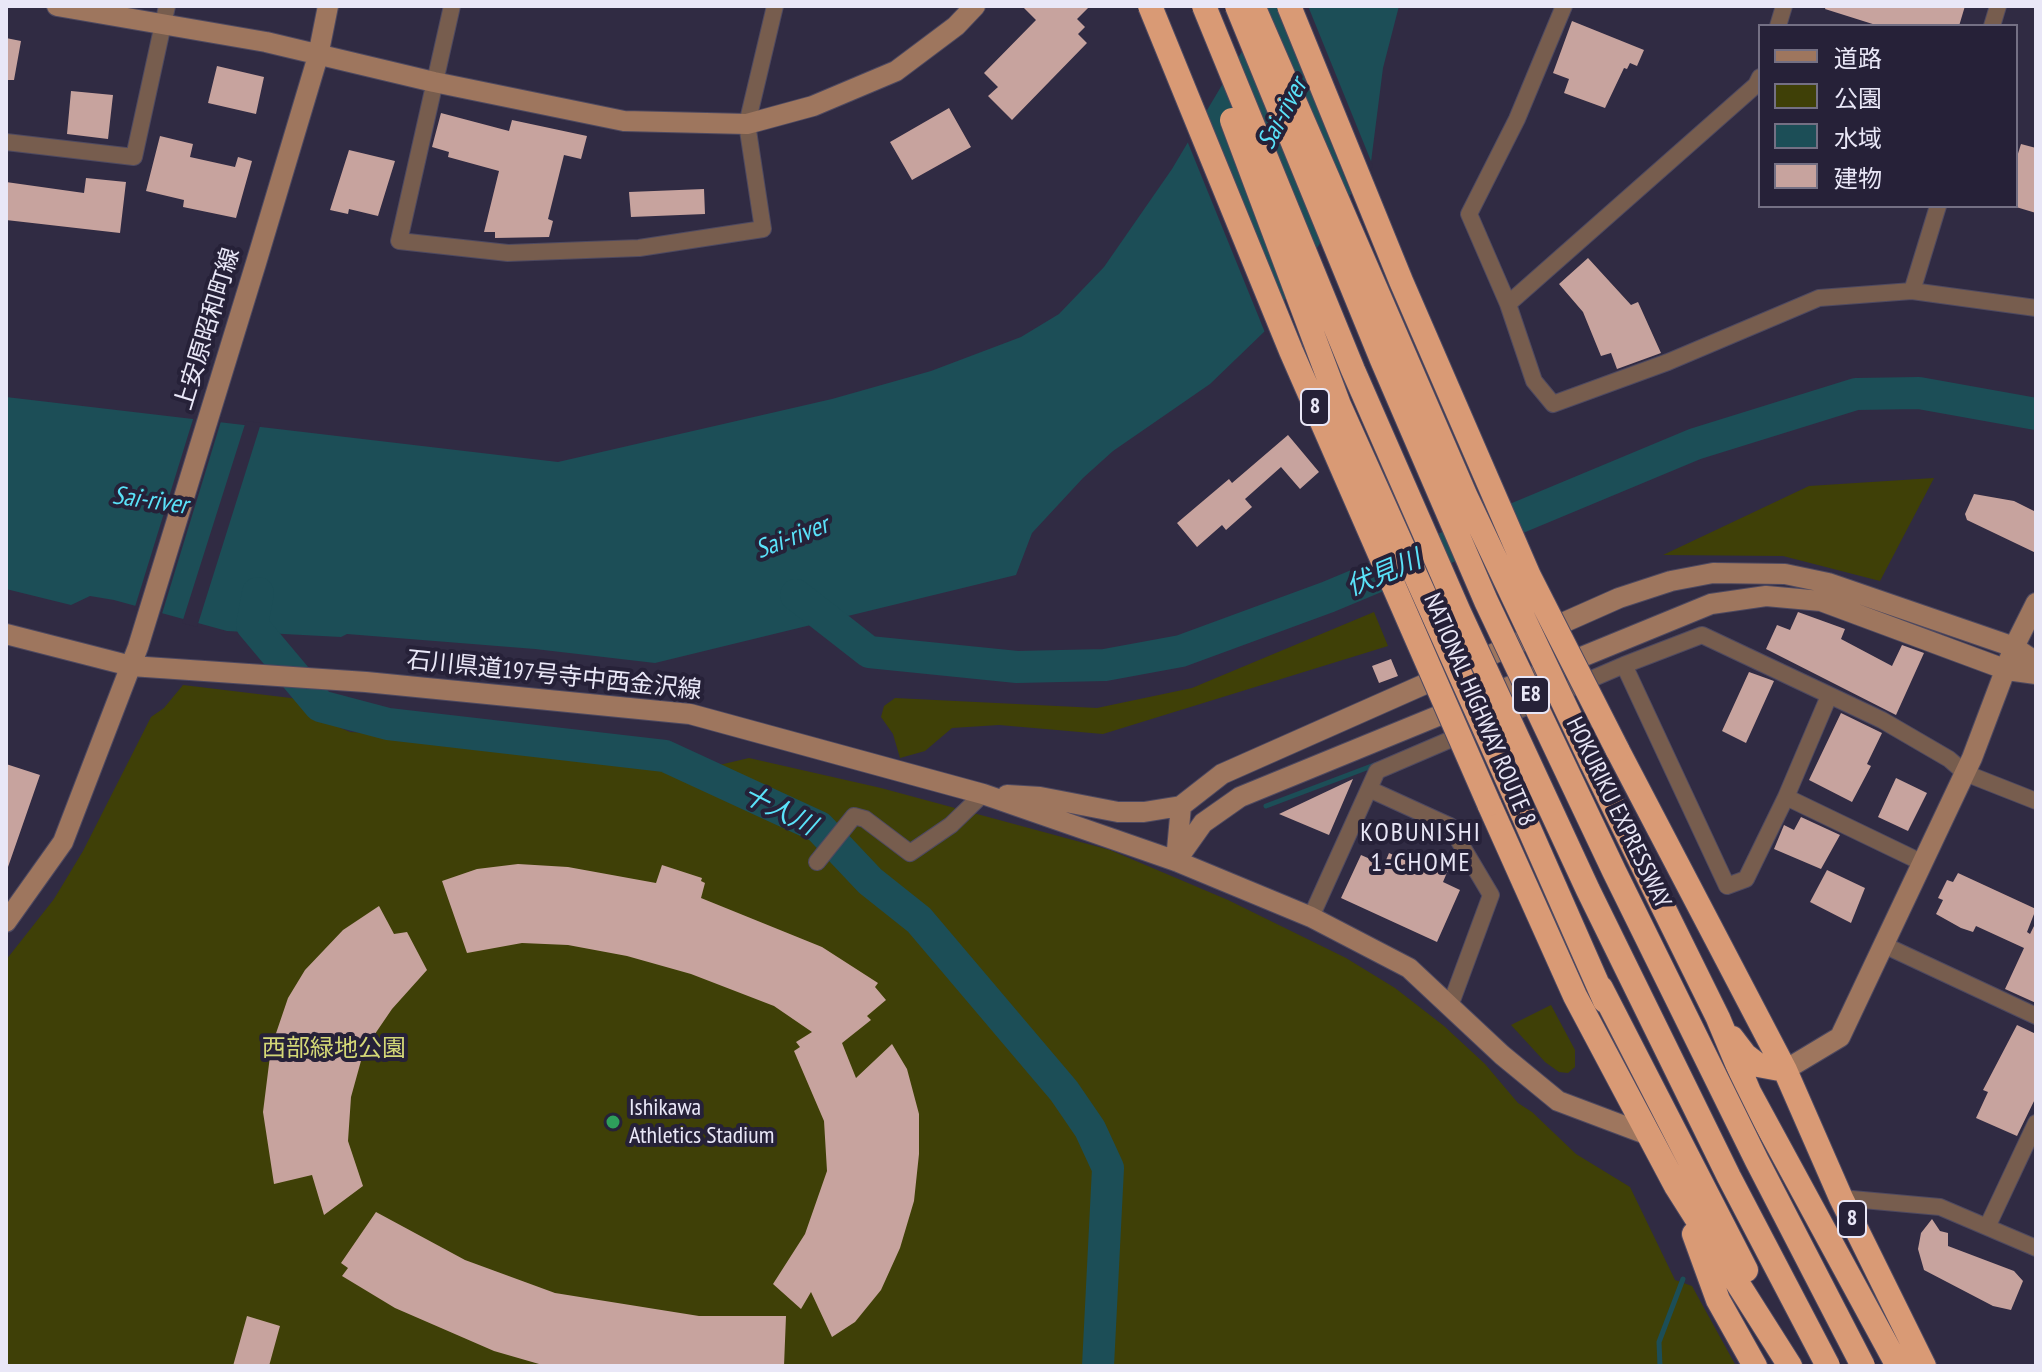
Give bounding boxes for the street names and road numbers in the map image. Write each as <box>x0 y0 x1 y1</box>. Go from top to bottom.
street label: 上安原昭和町線 <box>170 244 246 414</box>
road number: 8 <box>1301 389 1329 425</box>
street label: NATIONAL HIGHWAY ROUTE 8 <box>1417 589 1541 831</box>
street label: 石川県道197号寺中西金沢線 <box>405 646 703 706</box>
road number: E8 <box>1513 677 1549 713</box>
street label: HOKURIKU EXPRESSWAY <box>1559 713 1677 913</box>
road number: 8 <box>1838 1201 1866 1237</box>

